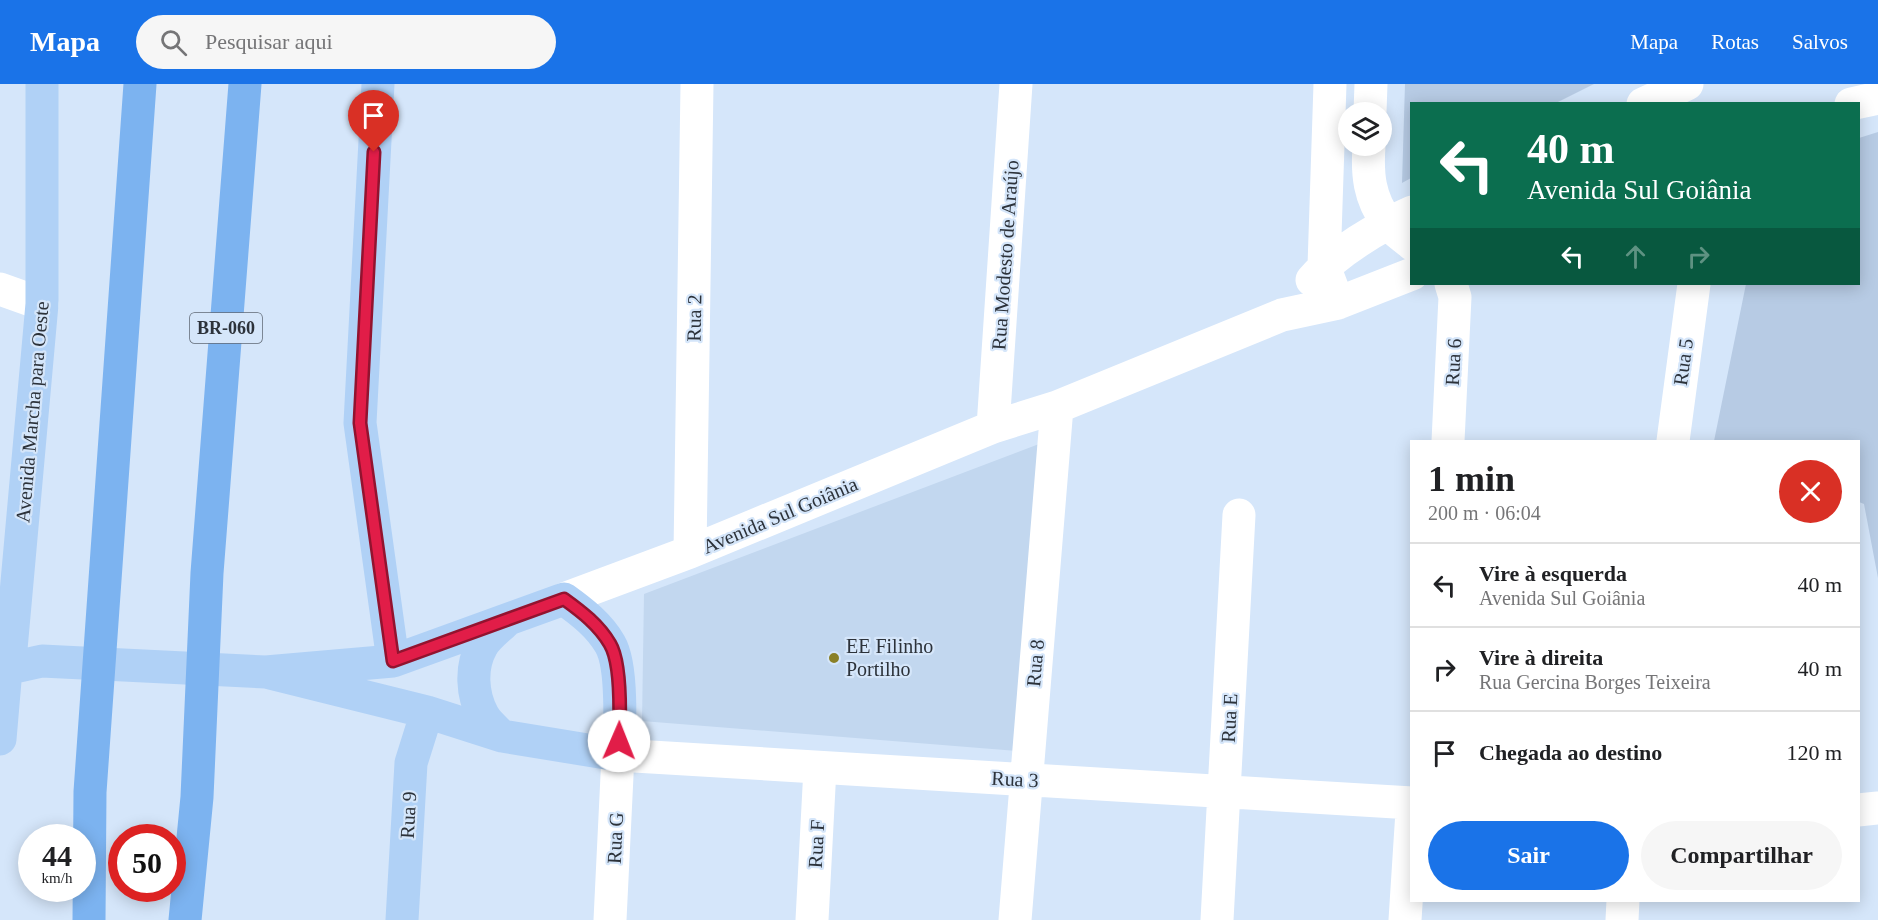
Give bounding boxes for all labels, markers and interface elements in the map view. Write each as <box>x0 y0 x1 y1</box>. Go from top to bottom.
search box <box>136 15 556 69</box>
text: Mapa <box>30 26 100 57</box>
icon: search <box>157 26 190 59</box>
text: Pesquisar aqui <box>205 29 333 54</box>
text: Mapa <box>1630 30 1678 54</box>
text: Rotas <box>1711 30 1759 54</box>
text: Salvos <box>1792 30 1848 54</box>
pin <box>348 90 399 152</box>
icon: arrive <box>357 99 390 132</box>
map controls <box>1338 102 1392 156</box>
button: layers <box>1338 102 1392 156</box>
icon: left <box>1428 126 1506 204</box>
text: 40 m <box>1527 126 1615 172</box>
street label: Rua Modesto de Araújo <box>987 159 1024 351</box>
text: Avenida Sul Goiânia <box>1527 175 1751 205</box>
icon: left <box>1556 240 1589 273</box>
icon: ahead <box>1619 240 1652 273</box>
icon: right <box>1682 240 1715 273</box>
street label: Rua 2 <box>683 294 705 342</box>
street label: Avenida Marcha para Oeste <box>11 300 54 524</box>
road number: BR-060 <box>190 313 262 343</box>
street label: Rua 5 <box>1669 337 1697 387</box>
street label: Rua 6 <box>1441 338 1465 386</box>
text: 1 min <box>1428 459 1515 499</box>
button: close <box>1779 460 1842 523</box>
street label: Avenida Sul Goiânia <box>699 472 861 558</box>
text: 200 m · 06:04 <box>1428 502 1541 524</box>
text: Vire à esquerda <box>1479 561 1627 586</box>
icon: left <box>1428 569 1461 602</box>
text: 40 m <box>1797 572 1842 597</box>
text: Avenida Sul Goiânia <box>1479 587 1645 609</box>
place label: EE Filinho Portilho <box>846 635 933 680</box>
street label: Rua 8 <box>1022 639 1048 687</box>
text: Vire à direita <box>1479 645 1603 670</box>
marker: EE Filinho Portilho <box>827 651 841 665</box>
icon: right <box>1428 653 1461 686</box>
text: 40 m <box>1797 656 1842 681</box>
text: Rua Gercina Borges Teixeira <box>1479 671 1711 693</box>
street label: Rua E <box>1217 693 1241 743</box>
position arrow <box>587 709 651 773</box>
icon: arrive <box>1428 737 1461 770</box>
text: Chegada ao destino <box>1479 740 1662 765</box>
text: 120 m <box>1786 740 1842 765</box>
street label: Rua 3 <box>991 767 1039 791</box>
street label: Rua 9 <box>396 791 420 839</box>
street label: Rua G <box>603 812 627 864</box>
street label: Rua F <box>804 819 828 869</box>
button: Sair <box>1428 821 1629 890</box>
button: Compartilhar <box>1641 821 1842 890</box>
speed limit sign: 50 <box>108 824 186 902</box>
text: 44 <box>42 839 72 872</box>
text: km/h <box>42 870 72 886</box>

